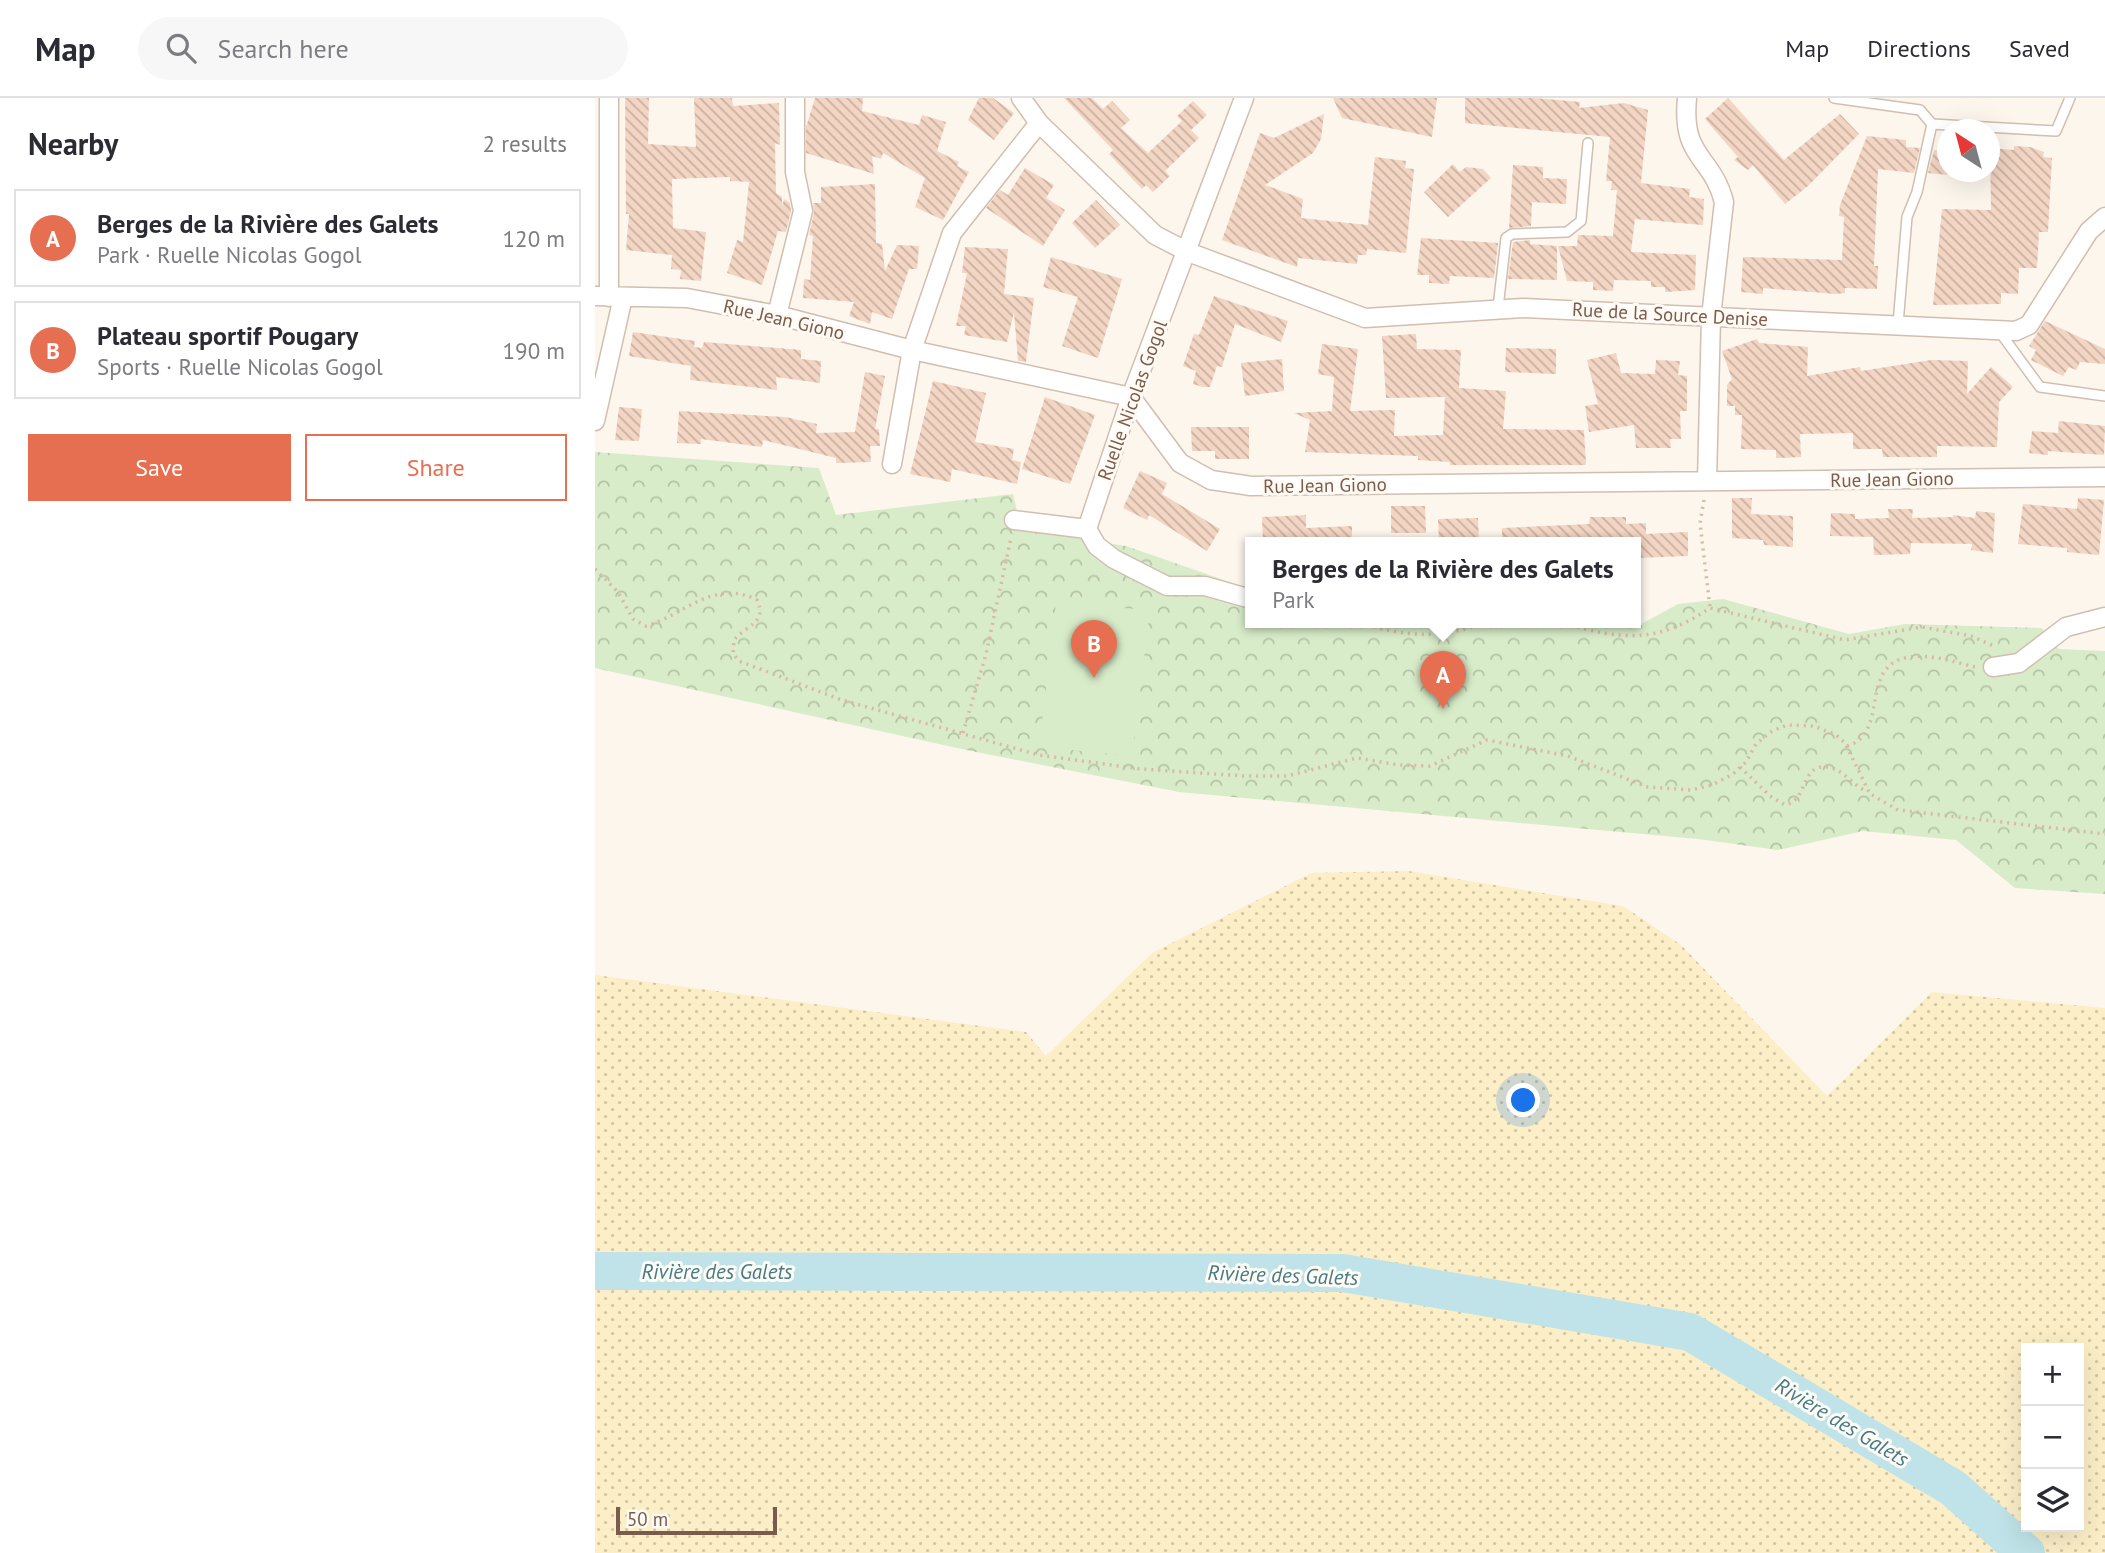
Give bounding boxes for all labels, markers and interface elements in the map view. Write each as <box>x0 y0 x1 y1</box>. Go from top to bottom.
search box <box>138 17 628 80</box>
text: Map <box>35 27 96 70</box>
icon: search <box>162 29 200 67</box>
text: Search here <box>218 32 349 65</box>
text: Map <box>1785 33 1829 64</box>
text: Directions <box>1867 33 1971 64</box>
text: Saved <box>2009 33 2070 64</box>
north arrow <box>1937 119 2000 182</box>
text: Nearby <box>28 124 118 163</box>
text: 2 results <box>483 129 567 158</box>
text: Berges de la Rivière des Galets <box>97 207 439 240</box>
text: A <box>46 224 60 253</box>
text: 120 m <box>503 224 565 253</box>
text: Park · Ruelle Nicolas Gogol <box>97 240 361 269</box>
street label: Rue Jean Giono <box>721 293 847 345</box>
street label: Rue de la Source Denise <box>1571 297 1769 331</box>
street label: Ruelle Nicolas Gogol <box>1092 316 1172 483</box>
text: Plateau sportif Pougary <box>97 319 358 352</box>
text: B <box>46 336 60 365</box>
text: 190 m <box>503 336 565 365</box>
text: Sports · Ruelle Nicolas Gogol <box>97 352 383 381</box>
button: Save <box>28 434 291 501</box>
button: Share <box>305 434 567 501</box>
street label: Rue Jean Giono <box>1830 466 1954 492</box>
street label: Rue Jean Giono <box>1263 472 1387 498</box>
popup <box>1245 537 1641 628</box>
text: Berges de la Rivière des Galets <box>1272 552 1614 585</box>
text: Park <box>1272 585 1315 614</box>
pin: B <box>1071 620 1117 678</box>
pin: A <box>1420 651 1466 709</box>
your location <box>1506 1083 1540 1117</box>
water label: Rivière des Galets <box>642 1258 793 1285</box>
water label: Rivière des Galets <box>1207 1259 1360 1291</box>
map controls <box>2021 1343 2084 1532</box>
button: + <box>2021 1343 2084 1406</box>
water label: Rivière des Galets <box>1770 1372 1914 1473</box>
button: − <box>2021 1406 2084 1469</box>
button: layers <box>2021 1469 2084 1532</box>
scale bar <box>616 1504 777 1536</box>
text: 50 m <box>627 1507 668 1531</box>

